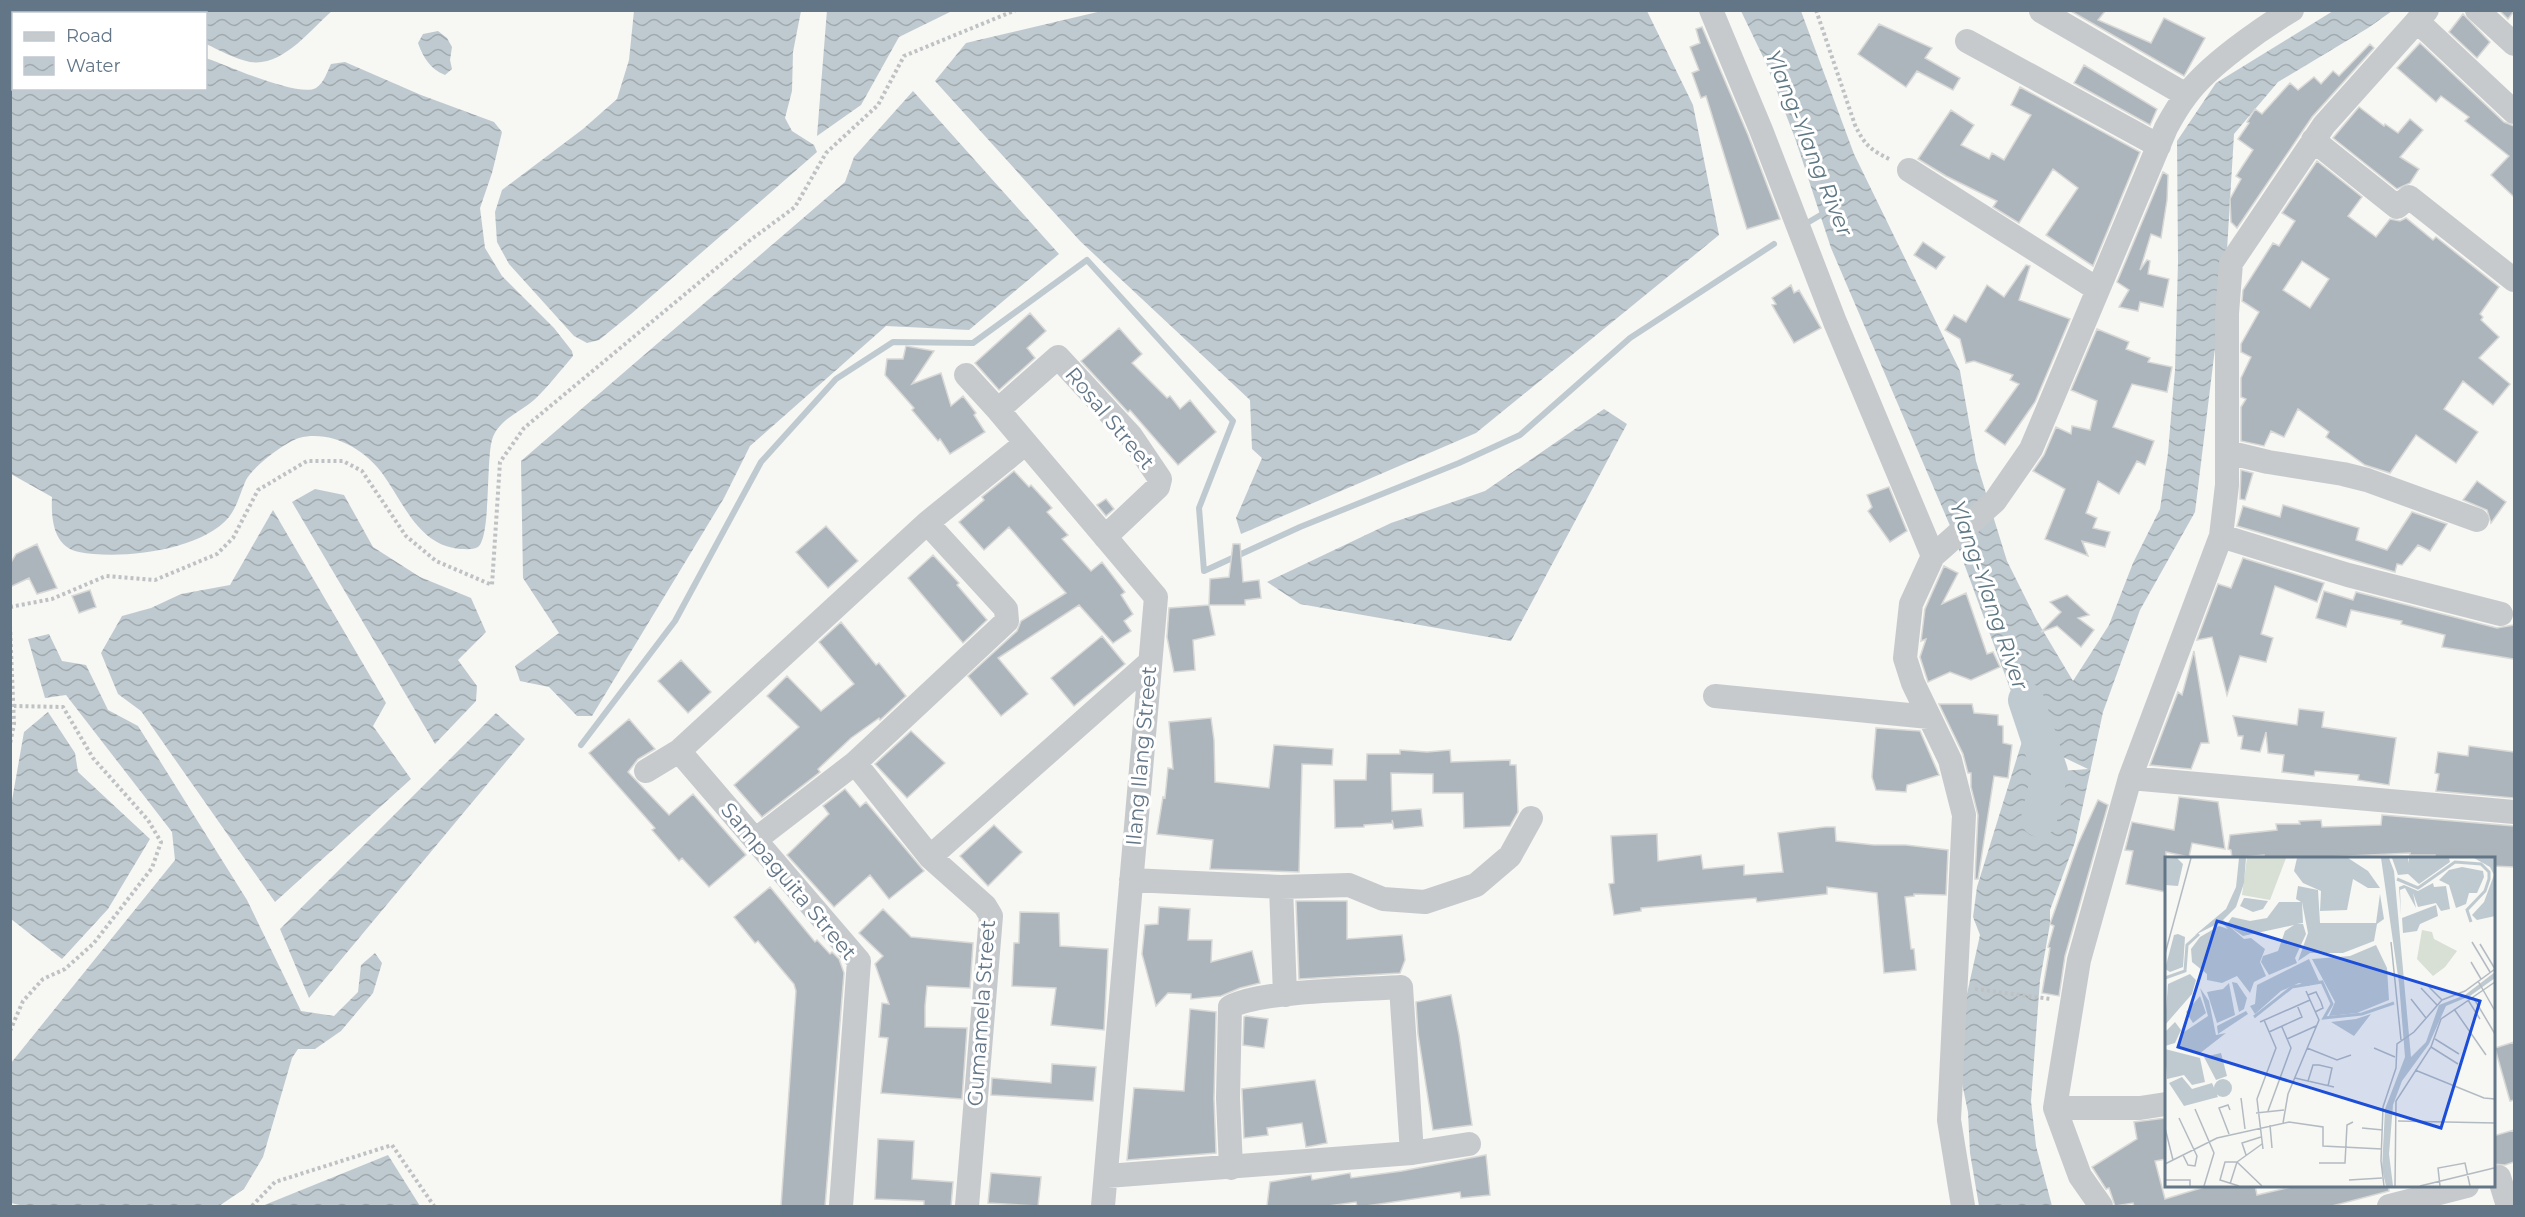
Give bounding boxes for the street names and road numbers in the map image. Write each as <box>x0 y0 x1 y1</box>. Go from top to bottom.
street label: Rosal Street <box>1060 362 1160 474</box>
street label: Ilang Ilang Street <box>1121 665 1161 847</box>
street label: Sampaguita Street <box>716 797 862 965</box>
street label: Gumamela Street <box>962 919 1000 1107</box>

